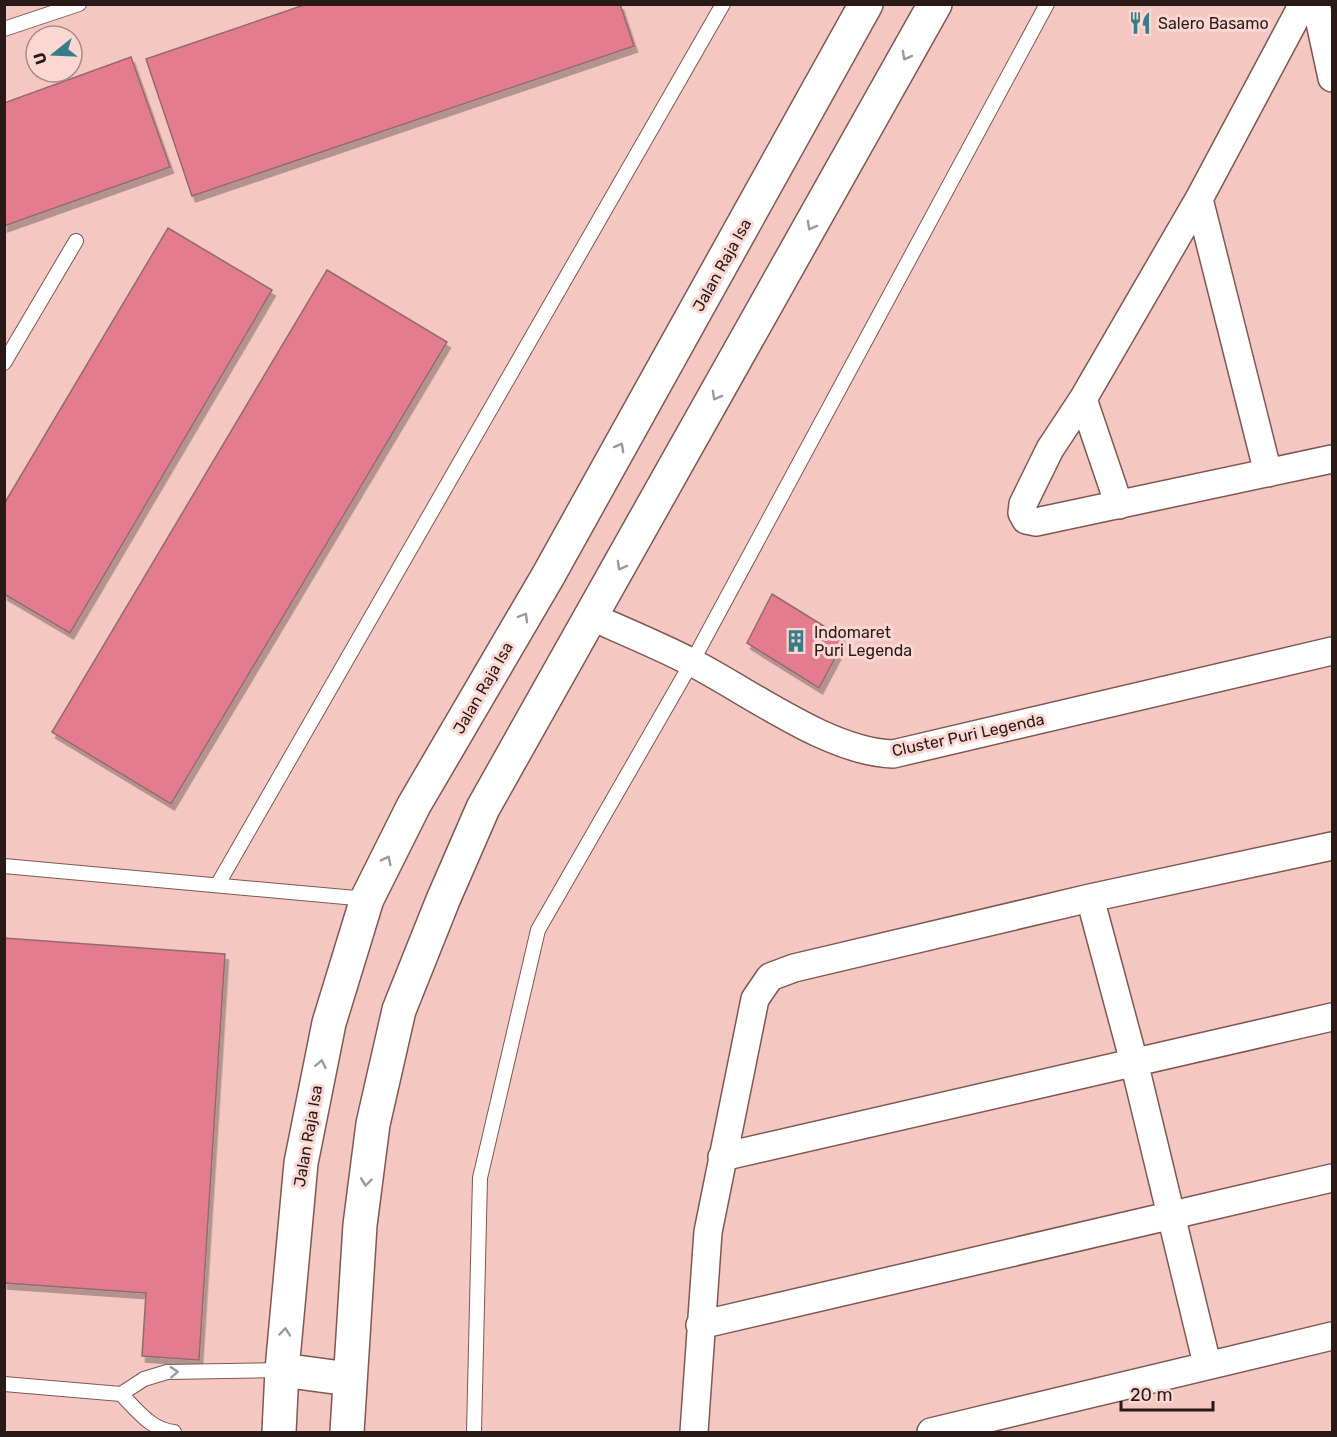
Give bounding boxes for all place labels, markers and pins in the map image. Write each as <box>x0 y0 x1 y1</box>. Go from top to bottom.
restaurant icon: Salero Basamo <box>1127 10 1153 36</box>
place label: Salero Basamo <box>1158 14 1269 33</box>
place label: Indomaret Puri Legenda <box>814 623 912 660</box>
building icon: Indomaret Puri Legenda <box>783 628 809 654</box>

